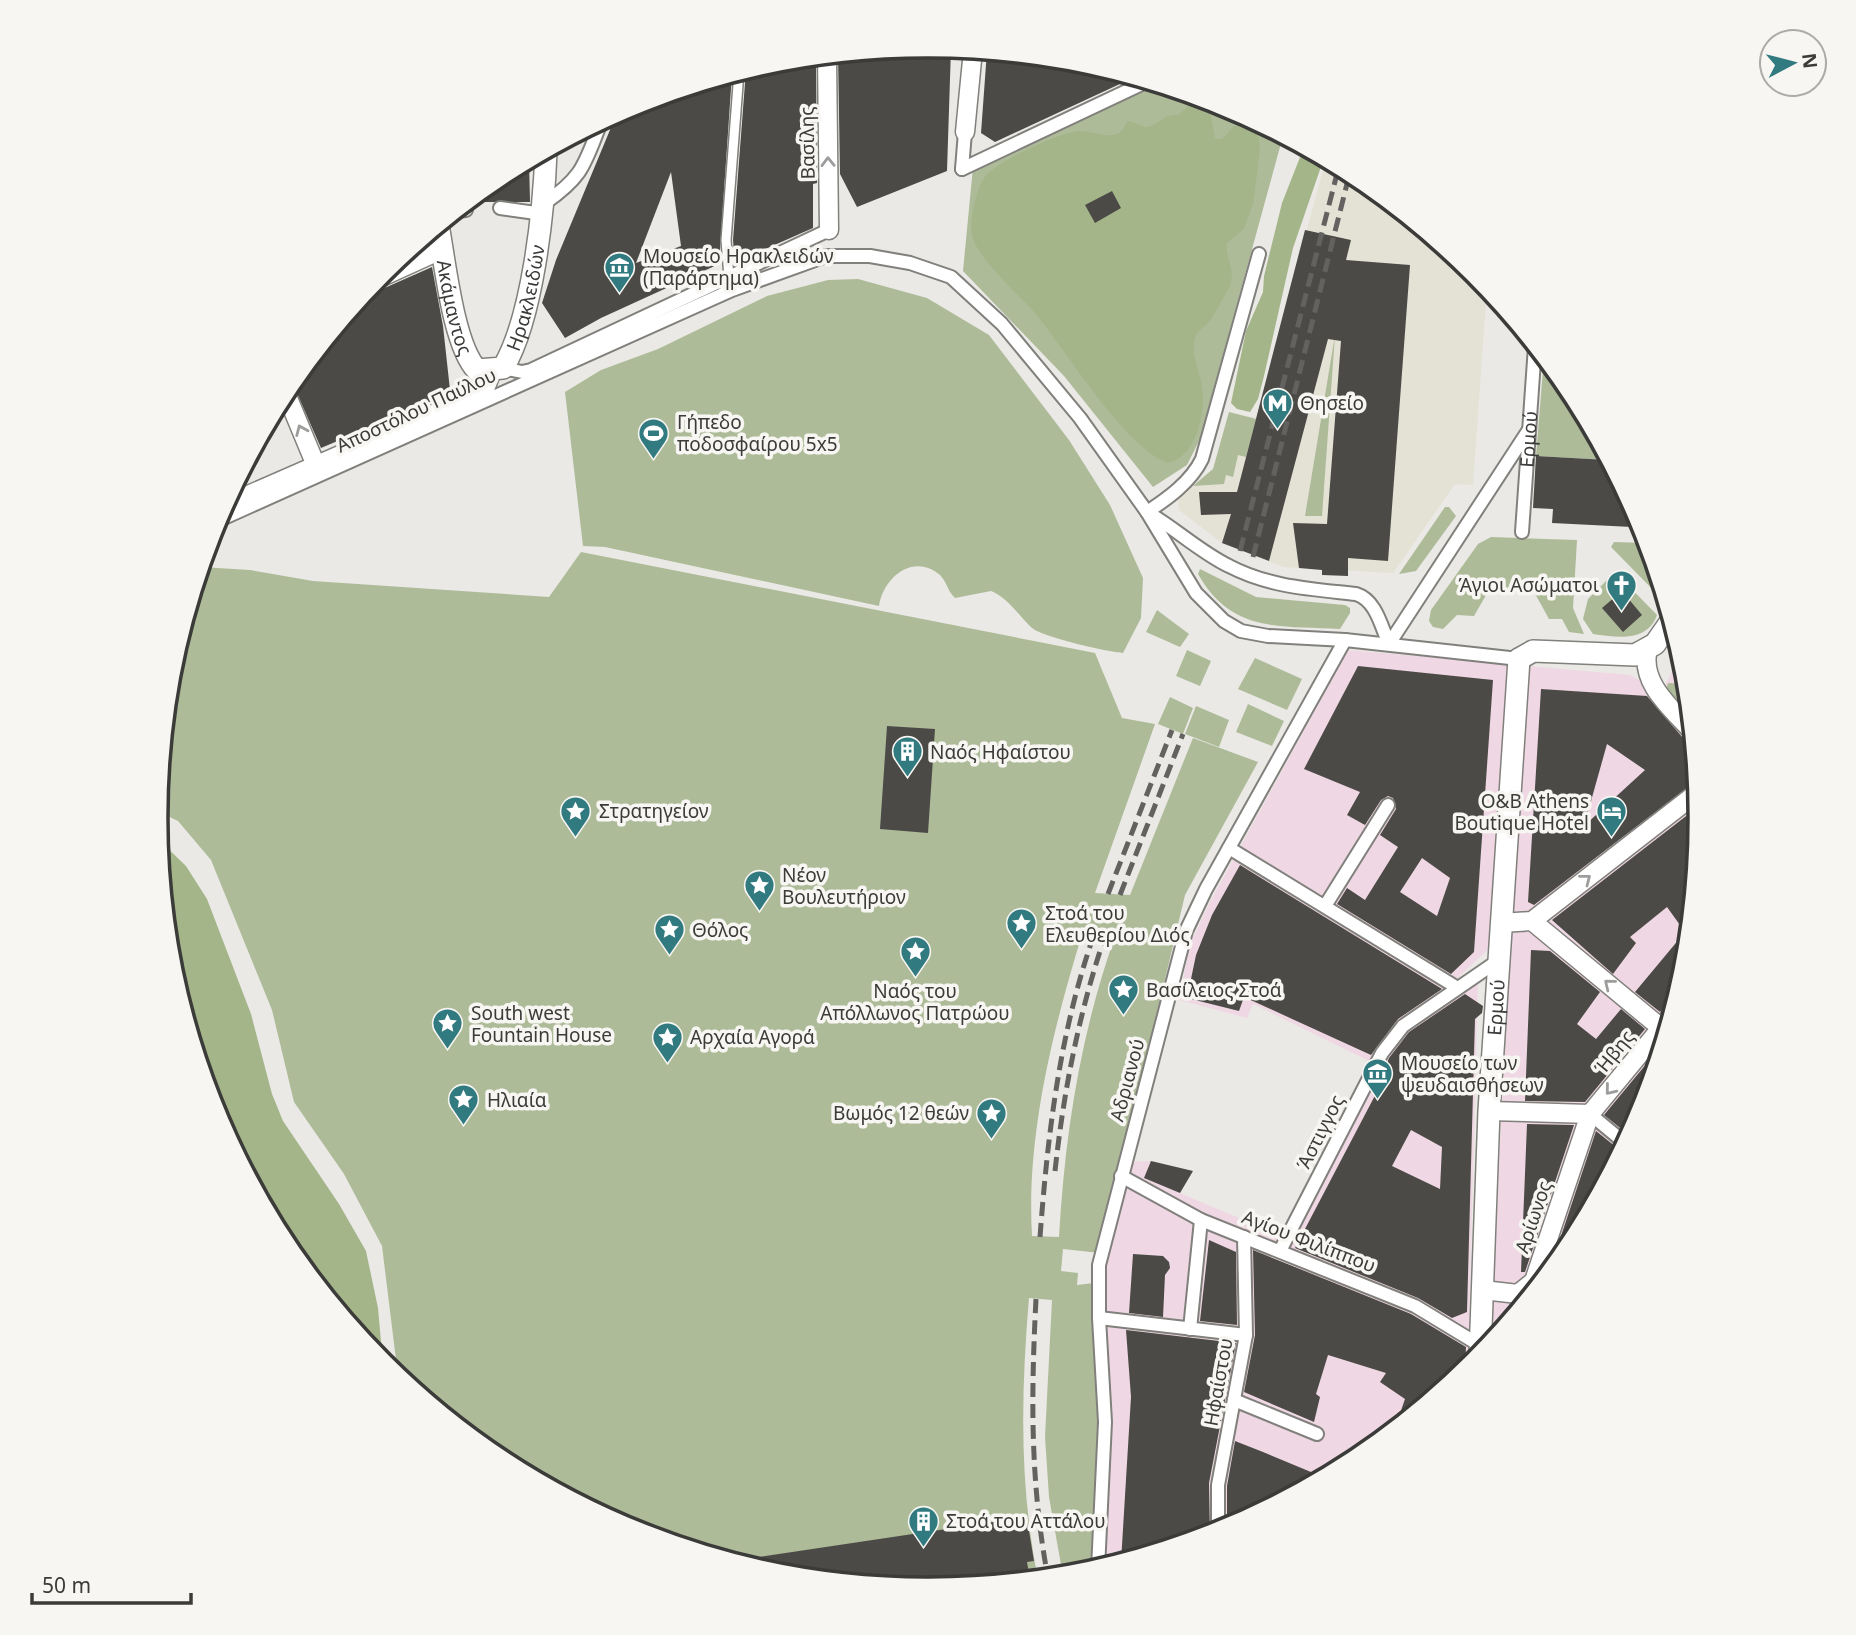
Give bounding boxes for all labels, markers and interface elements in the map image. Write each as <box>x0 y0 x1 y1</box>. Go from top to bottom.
north arrow <box>1758 28 1828 98</box>
text: N <box>1796 52 1824 70</box>
street label: Βασίλης <box>793 106 821 180</box>
one-way arrow <box>820 156 836 167</box>
street label: Ηρακλειδών <box>500 243 551 355</box>
place label: Μουσείο Ηρακλειδών (Παράρτημα) <box>643 243 834 291</box>
museum icon: Μουσείο Ηρακλειδών (Παράρτημα) <box>603 250 637 294</box>
street label: Ακάμαντος <box>431 258 479 359</box>
street label: Αποστόλου Παύλου <box>332 361 500 459</box>
metro station icon: Θησείο <box>1260 386 1294 430</box>
place label: Θησείο <box>1300 390 1364 416</box>
place label: Γήπεδο ποδοσφαίρου 5x5 <box>677 409 838 457</box>
street label: Ερμού <box>1514 410 1543 468</box>
sports icon: Γήπεδο ποδοσφαίρου 5x5 <box>637 416 671 460</box>
one-way arrow <box>295 424 309 437</box>
church icon: Άγιοι Ασώματοι <box>1605 568 1639 612</box>
place label: Άγιοι Ασώματοι <box>1458 572 1599 598</box>
building icon: Ναός Ηφαίστου <box>890 735 924 779</box>
place label: Ναός Ηφαίστου <box>930 739 1071 765</box>
place label: O&B Athens Boutique Hotel <box>1455 788 1589 836</box>
place icon: Στρατηγείον <box>559 794 593 838</box>
hotel icon: O&B Athens Boutique Hotel <box>1595 795 1629 839</box>
place label: Στρατηγείον <box>599 798 709 824</box>
place label: Νέον Βουλευτήριον <box>782 862 906 910</box>
place icon: Νέον Βουλευτήριον <box>742 869 776 913</box>
one-way arrow <box>1579 875 1591 888</box>
place label: Στοά του Ελευθερίου Διός <box>1045 900 1190 948</box>
place icon: Στοά του Ελευθερίου Διός <box>1005 907 1039 951</box>
place icon: Θόλος <box>652 913 686 957</box>
place label: Θόλος <box>692 917 748 943</box>
place icon: Ναός του Απόλλωνος Πατρώου <box>898 935 932 979</box>
place icon: Βασίλειος Στοά <box>1106 973 1140 1017</box>
place label: Βασίλειος Στοά <box>1146 977 1282 1003</box>
place label: Ναός του Απόλλωνος Πατρώου <box>820 978 1010 1026</box>
street label: Ερμού <box>1481 978 1511 1036</box>
one-way arrow <box>1604 980 1617 992</box>
place label: South west Fountain House <box>471 1000 612 1048</box>
place icon: South west Fountain House <box>431 1007 465 1051</box>
place icon: Αρχαία Αγορά <box>650 1020 684 1064</box>
place label: Αρχαία Αγορά <box>690 1024 815 1050</box>
street label: Ήβης <box>1588 1025 1640 1079</box>
street label: Αδριανού <box>1103 1036 1151 1124</box>
place label: Μουσείο των ψευδαισθήσεων <box>1401 1050 1544 1098</box>
museum icon: Μουσείο των ψευδαισθήσεων <box>1361 1057 1395 1101</box>
one-way arrow <box>1606 1081 1618 1094</box>
place icon: Ηλιαία <box>447 1083 481 1127</box>
place label: Ηλιαία <box>487 1087 547 1113</box>
street label: Άστιγγος <box>1290 1090 1350 1174</box>
place icon: Βωμός 12 θεών <box>975 1096 1009 1140</box>
place label: Βωμός 12 θεών <box>833 1100 969 1126</box>
street label: Αρίωνος <box>1509 1177 1557 1257</box>
street label: Αγίου Φιλίππου <box>1238 1204 1380 1278</box>
street label: Ηφαίστου <box>1197 1336 1239 1428</box>
building icon: Στοά του Αττάλου <box>906 1504 940 1548</box>
place label: Στοά του Αττάλου <box>946 1508 1106 1534</box>
scale bar <box>32 1562 191 1606</box>
text: 50 m <box>42 1571 91 1599</box>

